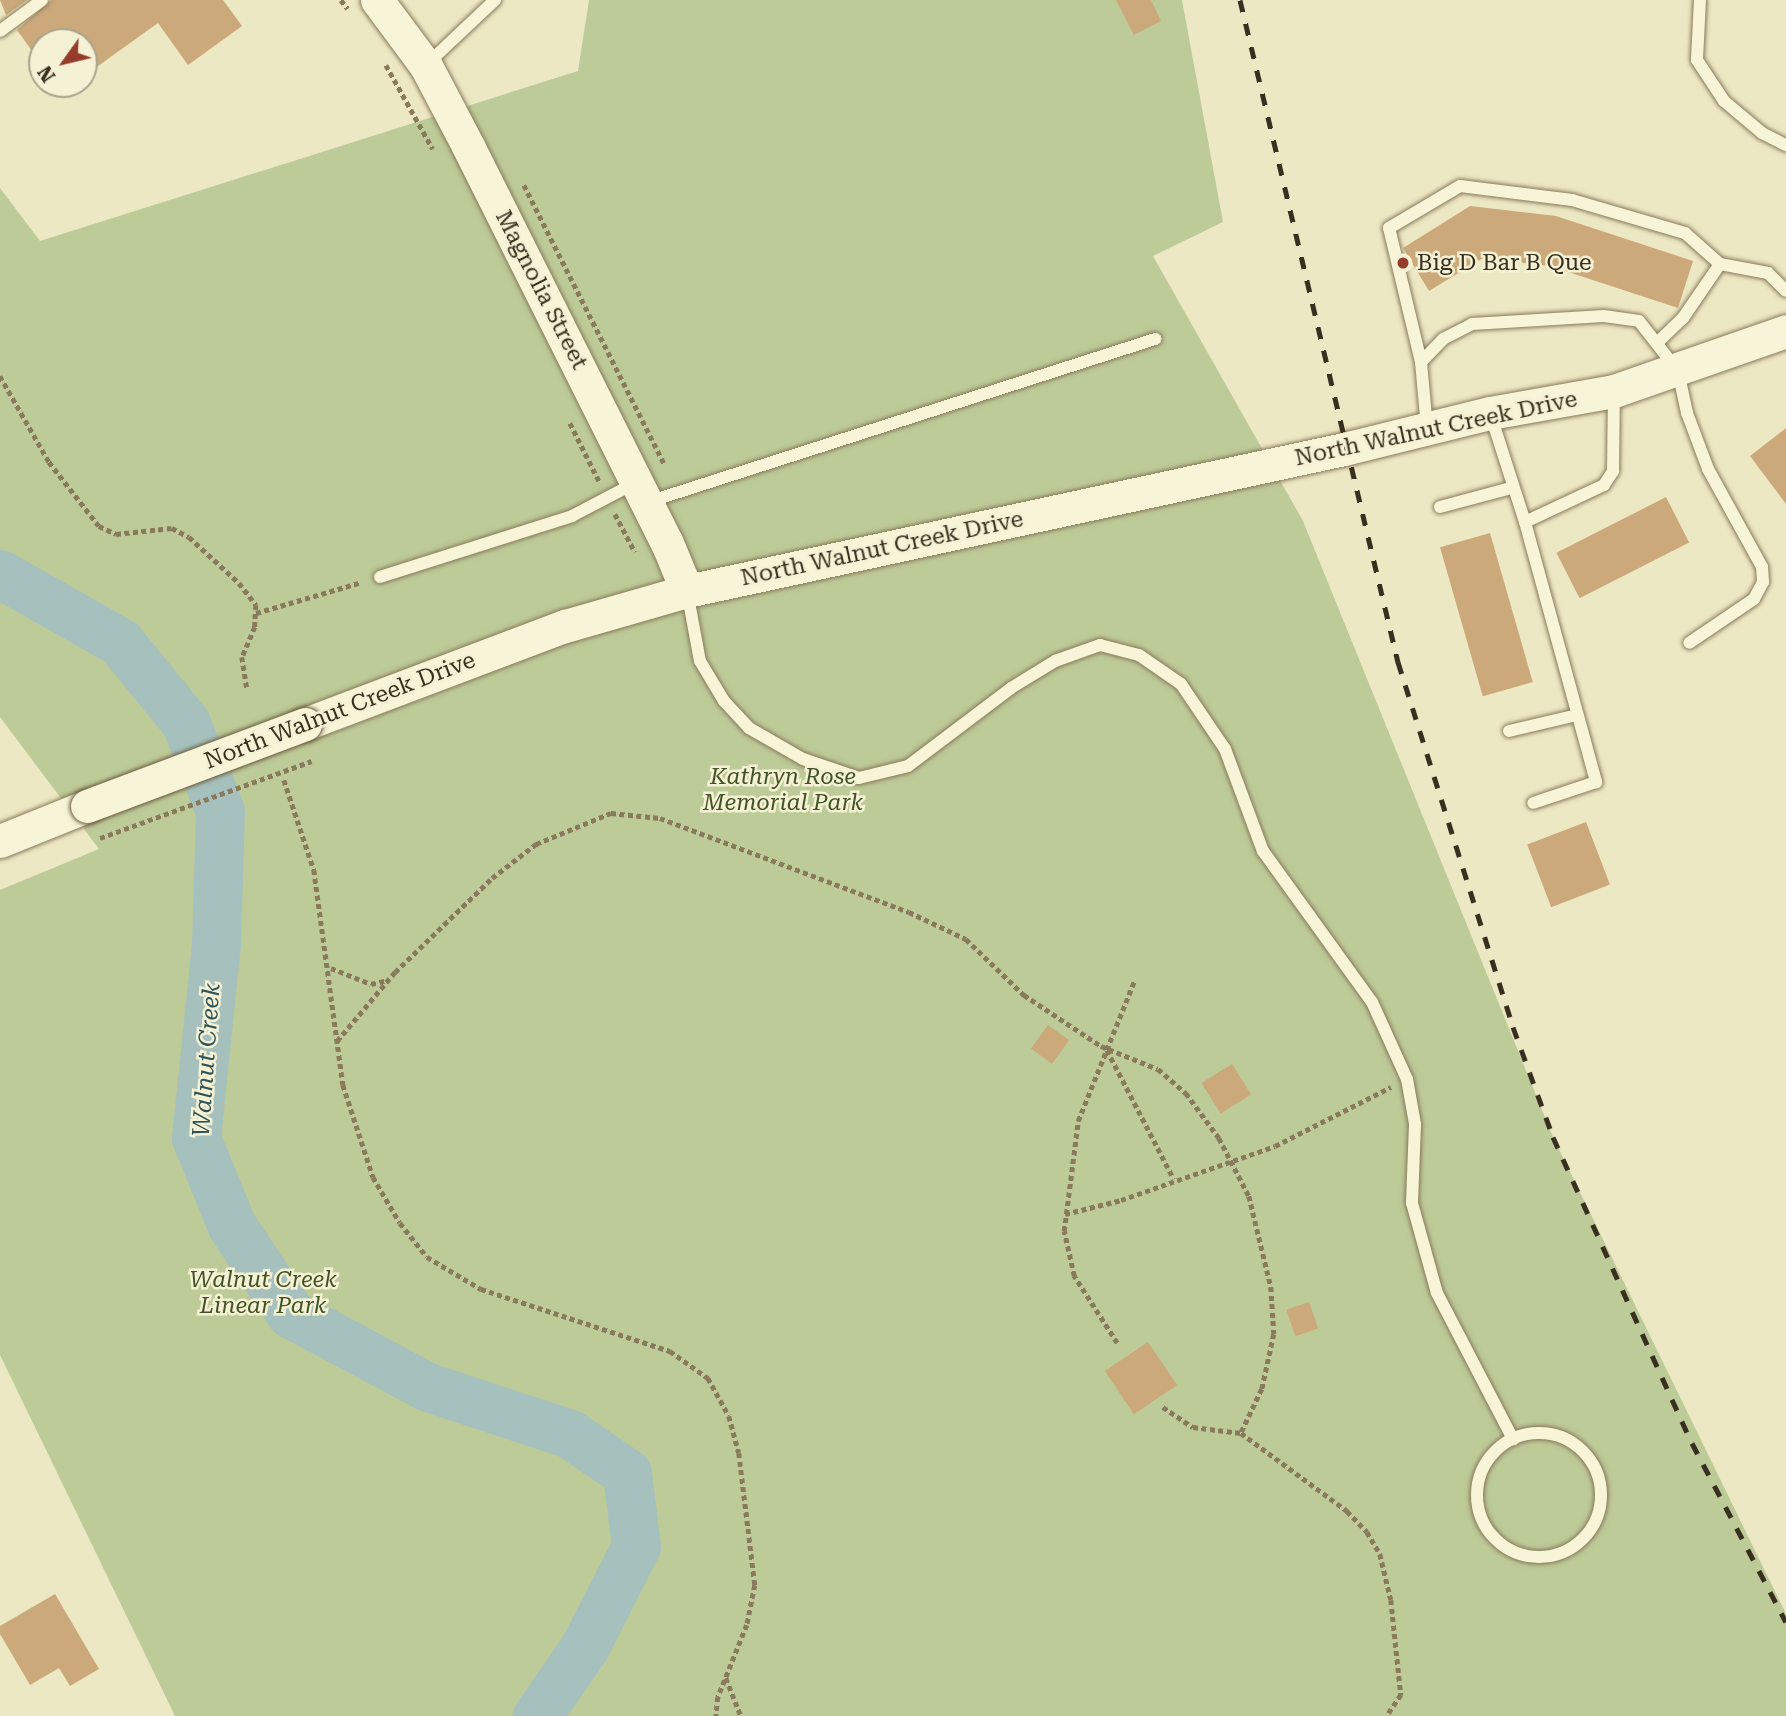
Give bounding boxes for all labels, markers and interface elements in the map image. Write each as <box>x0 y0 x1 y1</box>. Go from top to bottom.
north arrow <box>28 28 98 98</box>
text: N <box>33 61 60 86</box>
street label: Magnolia Street <box>489 206 593 374</box>
place label: Big D Bar B Que <box>1417 249 1592 277</box>
marker: Big D Bar B Que <box>1395 255 1411 271</box>
street label: North Walnut Creek Drive <box>1292 386 1580 472</box>
street label: North Walnut Creek Drive <box>738 506 1026 592</box>
street label: North Walnut Creek Drive <box>201 646 479 776</box>
park label: Kathryn Rose Memorial Park <box>703 763 863 817</box>
water label: Walnut Creek <box>187 982 227 1138</box>
park label: Walnut Creek Linear Park <box>189 1266 337 1320</box>

